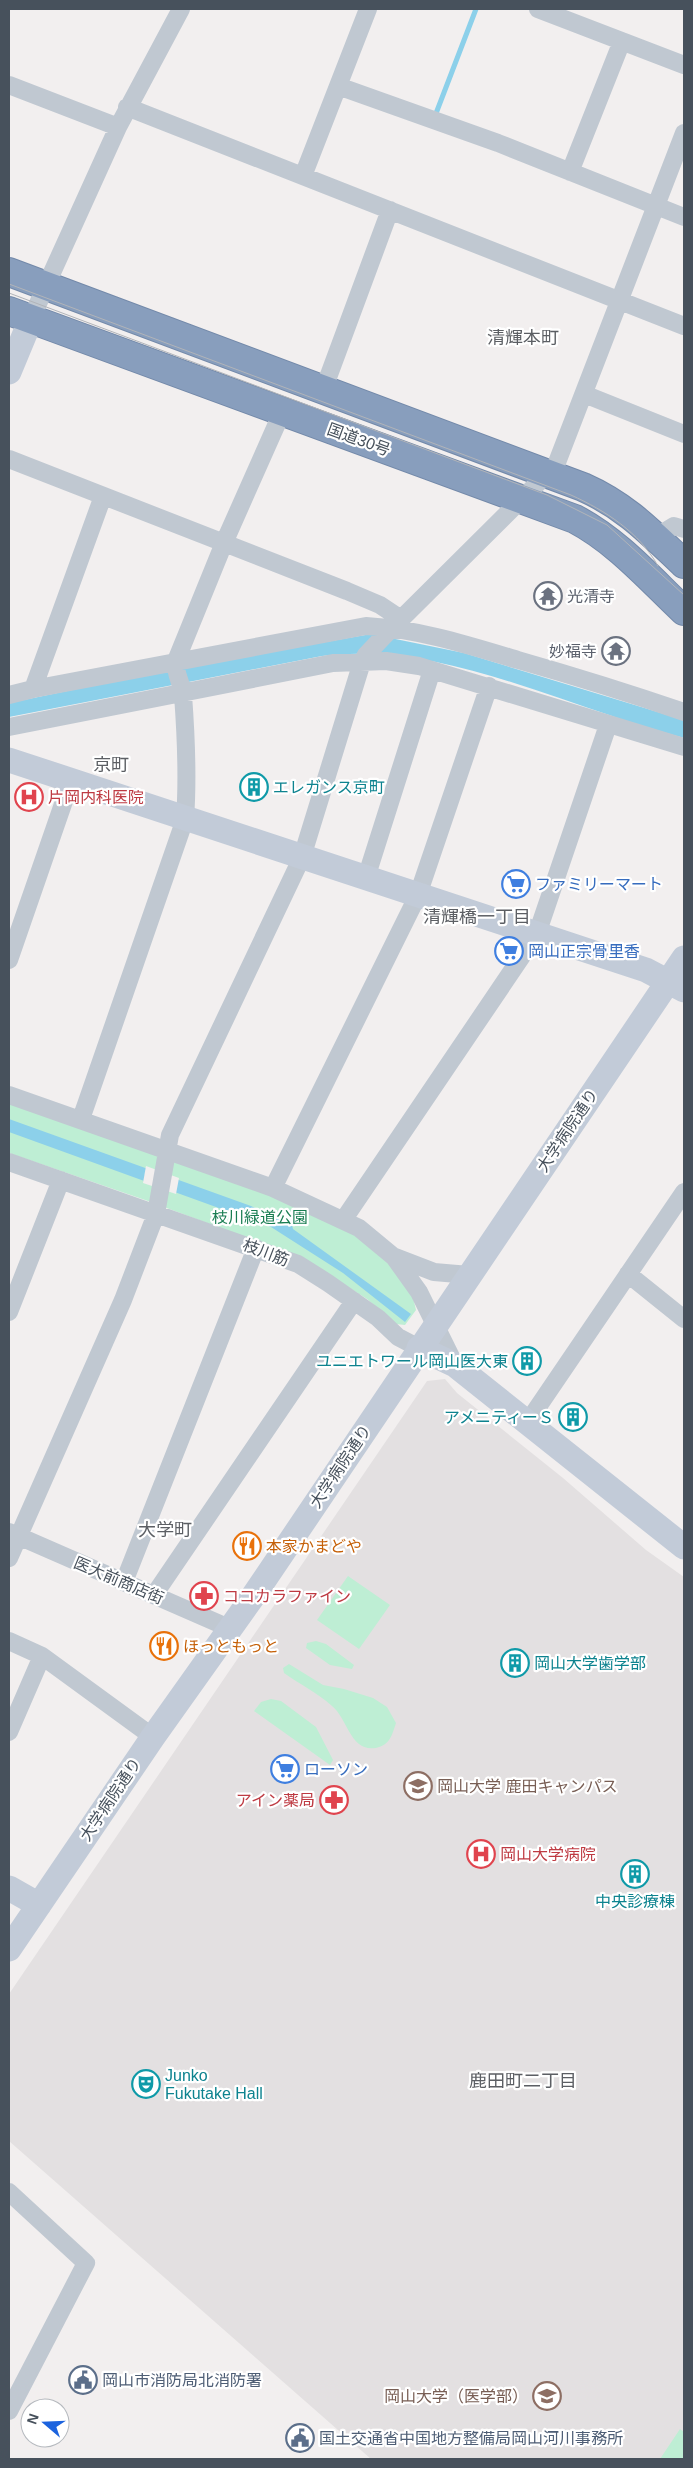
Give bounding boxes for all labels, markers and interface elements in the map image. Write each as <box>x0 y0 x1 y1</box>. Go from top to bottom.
district label: 清輝本町 <box>487 328 559 348</box>
street label: 国道30号 <box>325 420 393 459</box>
temple icon: 光清寺 <box>533 581 563 611</box>
place label: 光清寺 <box>567 588 615 605</box>
temple icon: 妙福寺 <box>601 636 631 666</box>
place label: 妙福寺 <box>549 643 597 660</box>
district label: 京町 <box>93 755 129 775</box>
building icon: エレガンス京町 <box>239 772 269 802</box>
place label: エレガンス京町 <box>273 779 385 796</box>
hospital icon: 片岡内科医院 <box>14 782 44 812</box>
place label: 片岡内科医院 <box>48 789 144 806</box>
supermarket icon: ファミリーマート <box>501 869 531 899</box>
place label: ファミリーマート <box>535 876 663 893</box>
district label: 清輝橋一丁目 <box>423 907 531 927</box>
supermarket icon: 岡山正宗骨里香 <box>494 936 524 966</box>
place label: 岡山正宗骨里香 <box>528 943 640 960</box>
street label: 大学病院通り <box>534 1086 601 1175</box>
park label: 枝川緑道公園 <box>212 1209 308 1226</box>
street label: 枝川筋 <box>240 1236 291 1269</box>
building icon: ユニエトワール岡山医大東 <box>512 1346 542 1376</box>
place label: ユニエトワール岡山医大東 <box>316 1353 508 1370</box>
building icon: アメニティーＳ <box>558 1402 588 1432</box>
place label: アメニティーＳ <box>444 1409 554 1426</box>
street label: 大学病院通り <box>307 1422 374 1511</box>
district label: 大学町 <box>138 1520 192 1540</box>
restaurant icon: 本家かまどや <box>232 1531 262 1561</box>
place label: 本家かまどや <box>266 1538 362 1555</box>
street label: 医大前商店街 <box>71 1554 166 1607</box>
pharmacy icon: ココカラファイン <box>189 1581 219 1611</box>
place label: ココカラファイン <box>223 1588 351 1605</box>
restaurant icon: ほっともっと <box>149 1631 179 1661</box>
place label: ほっともっと <box>183 1638 279 1655</box>
building icon: 岡山大学歯学部 <box>500 1648 530 1678</box>
place label: 岡山大学歯学部 <box>534 1655 646 1672</box>
supermarket icon: ローソン <box>270 1754 300 1784</box>
street label: 大学病院通り <box>77 1755 144 1844</box>
place label: ローソン <box>304 1761 368 1778</box>
school or university icon: 岡山大学 鹿田キャンパス <box>403 1771 433 1801</box>
place label: 岡山大学 鹿田キャンパス <box>437 1778 617 1795</box>
pharmacy icon: アイン薬局 <box>319 1785 349 1815</box>
place label: アイン薬局 <box>236 1792 315 1809</box>
hospital icon: 岡山大学病院 <box>466 1839 496 1869</box>
place label: 岡山大学病院 <box>500 1846 596 1863</box>
building icon: 中央診療棟 <box>620 1859 650 1889</box>
place label: 中央診療棟 <box>595 1893 675 1910</box>
place label: Junko Fukutake Hall <box>165 2067 263 2102</box>
theatre icon: Junko Fukutake Hall <box>131 2069 161 2099</box>
district label: 鹿田町二丁目 <box>469 2071 577 2091</box>
public building icon: 岡山市消防局北消防署 <box>68 2365 98 2395</box>
place label: 岡山市消防局北消防署 <box>102 2372 262 2389</box>
school or university icon: 岡山大学（医学部） <box>532 2381 562 2411</box>
place label: 岡山大学（医学部） <box>384 2388 528 2405</box>
north arrow <box>20 2398 70 2448</box>
text: N <box>23 2411 42 2426</box>
public building icon: 国土交通省中国地方整備局岡山河川事務所 <box>285 2423 315 2453</box>
place label: 国土交通省中国地方整備局岡山河川事務所 <box>319 2430 623 2447</box>

